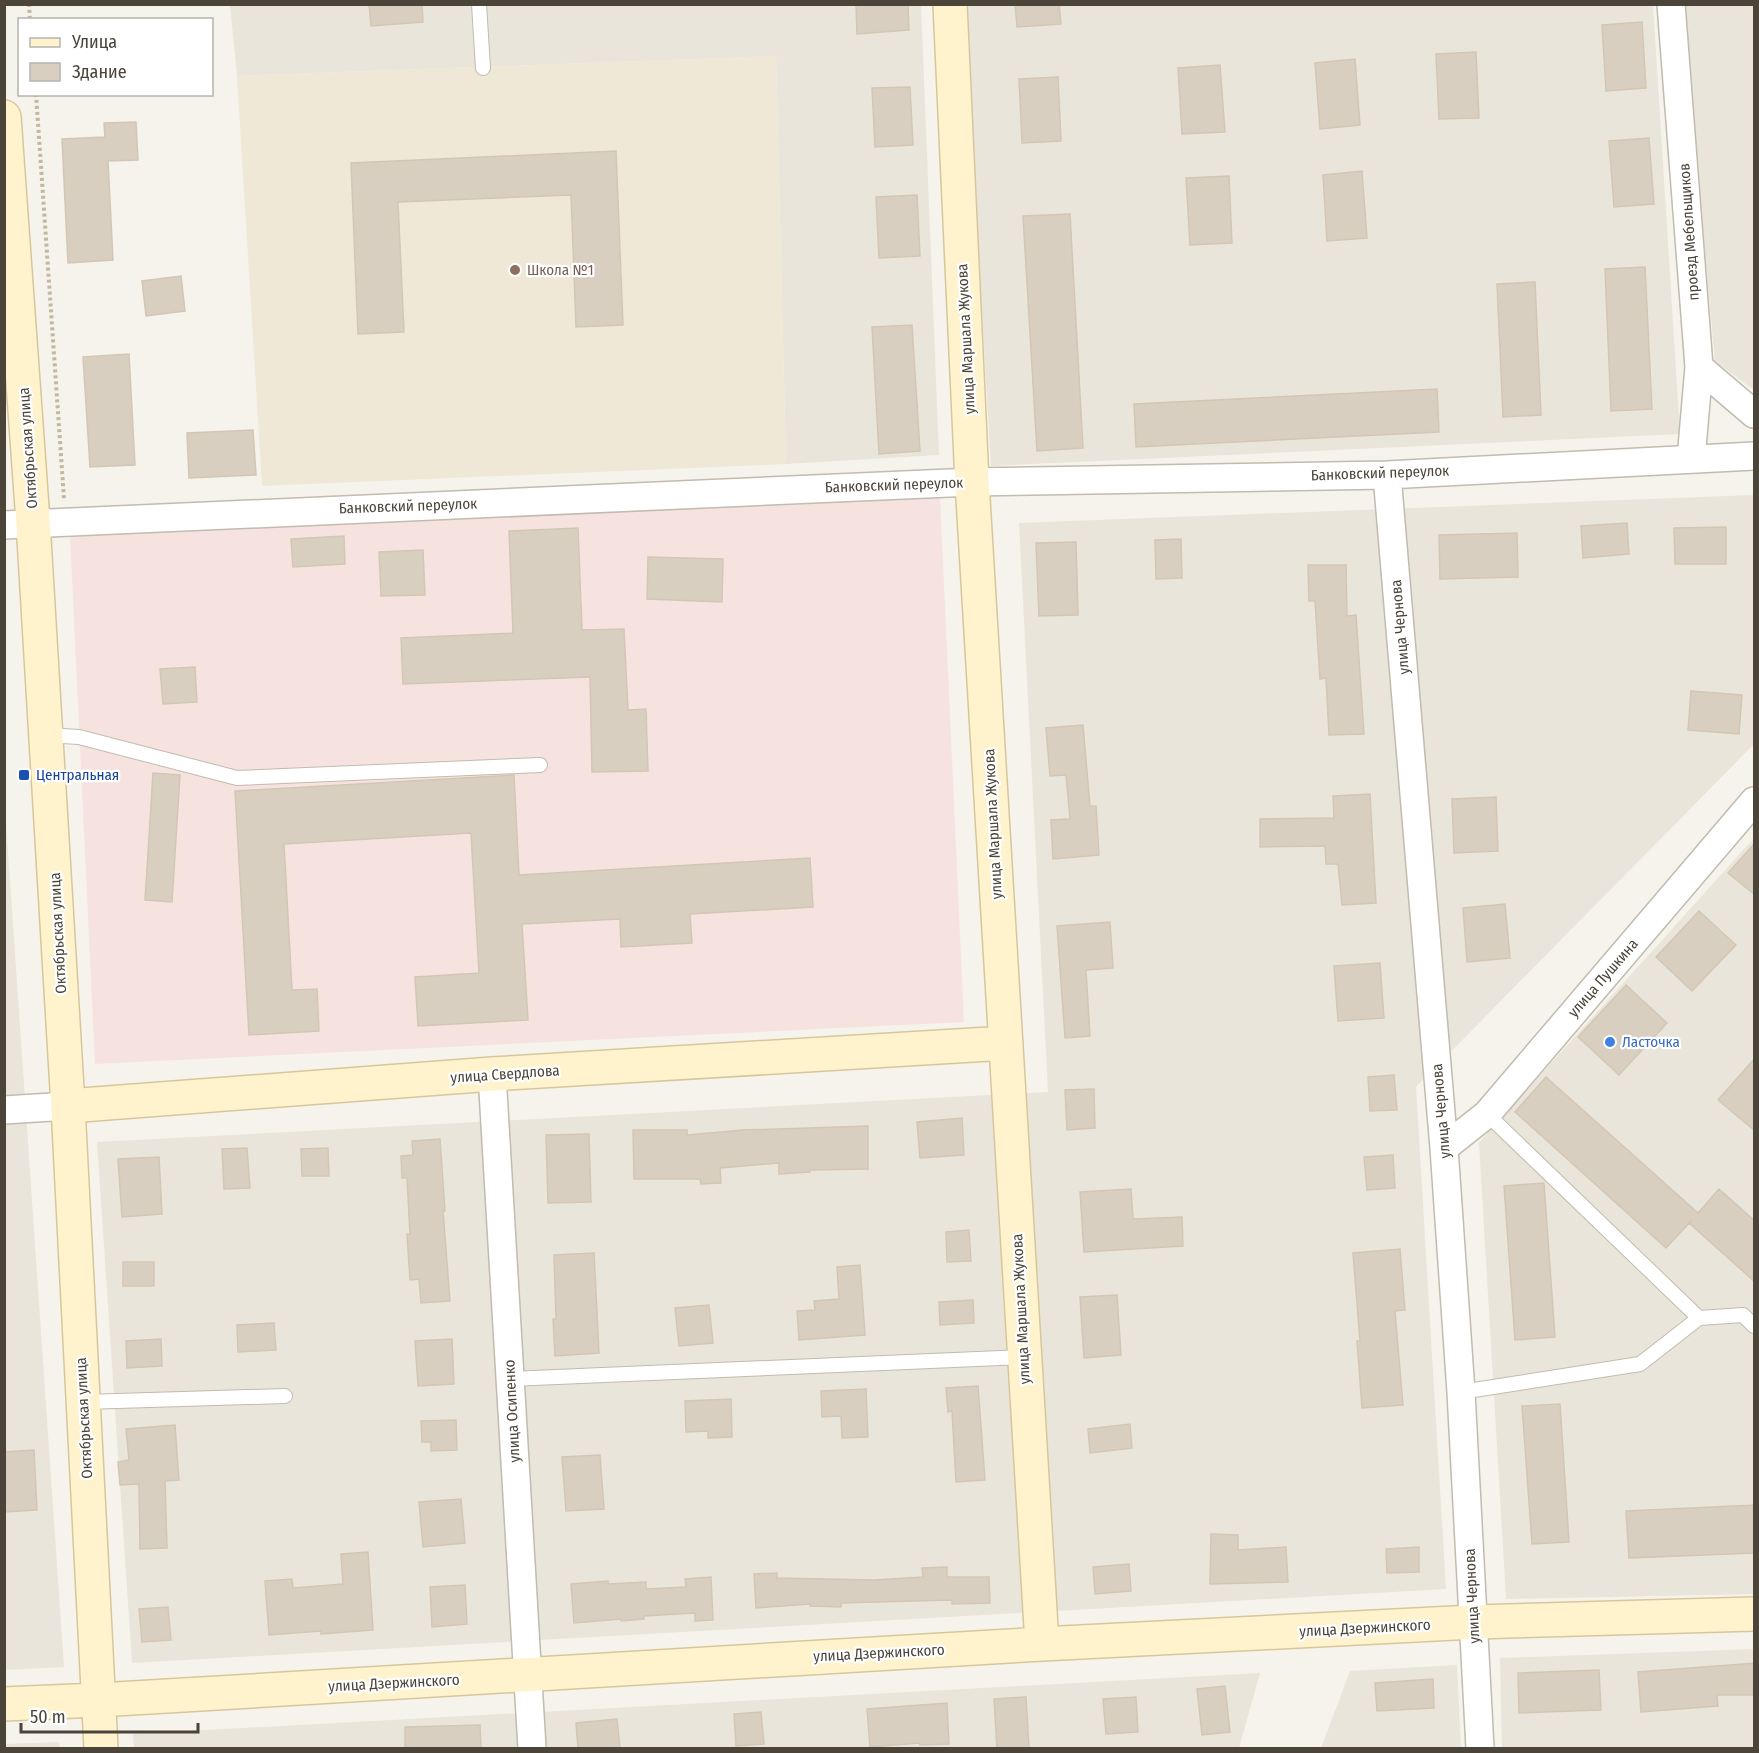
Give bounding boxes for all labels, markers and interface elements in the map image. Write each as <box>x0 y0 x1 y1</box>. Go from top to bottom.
legend <box>18 18 213 96</box>
text: Улица <box>71 31 117 53</box>
text: Здание <box>72 61 127 83</box>
street label: проезд Мебельщиков <box>1675 163 1703 301</box>
place label: Школа №1 <box>527 261 594 279</box>
marker: Школа №1 <box>508 263 522 277</box>
street label: улица Маршала Жукова <box>953 263 979 415</box>
street label: Октябрьская улица <box>15 387 41 509</box>
street label: Банковский переулок <box>1311 462 1449 484</box>
street label: Банковский переулок <box>825 474 963 496</box>
street label: Банковский переулок <box>339 495 477 517</box>
street label: улица Чернова <box>1387 579 1413 675</box>
street label: улица Маршала Жукова <box>980 748 1006 900</box>
place label: Центральная <box>36 766 119 784</box>
marker: Центральная <box>17 768 31 782</box>
street label: Октябрьская улица <box>46 872 70 994</box>
street label: улица Пушкина <box>1564 935 1642 1021</box>
place label: Ласточка <box>1622 1033 1680 1051</box>
marker: Ласточка <box>1603 1035 1617 1049</box>
street label: улица Свердлова <box>450 1061 560 1087</box>
street label: улица Чернова <box>1428 1063 1454 1159</box>
street label: улица Маршала Жукова <box>1008 1233 1034 1385</box>
street label: Октябрьская улица <box>72 1357 96 1479</box>
street label: улица Осипенко <box>500 1359 524 1463</box>
street label: улица Чернова <box>1461 1548 1483 1644</box>
street label: улица Дзержинского <box>1299 1616 1431 1640</box>
street label: улица Дзержинского <box>813 1641 945 1665</box>
street label: улица Дзержинского <box>328 1671 460 1695</box>
scale bar <box>21 1696 198 1734</box>
text: 50 m <box>30 1706 66 1728</box>

